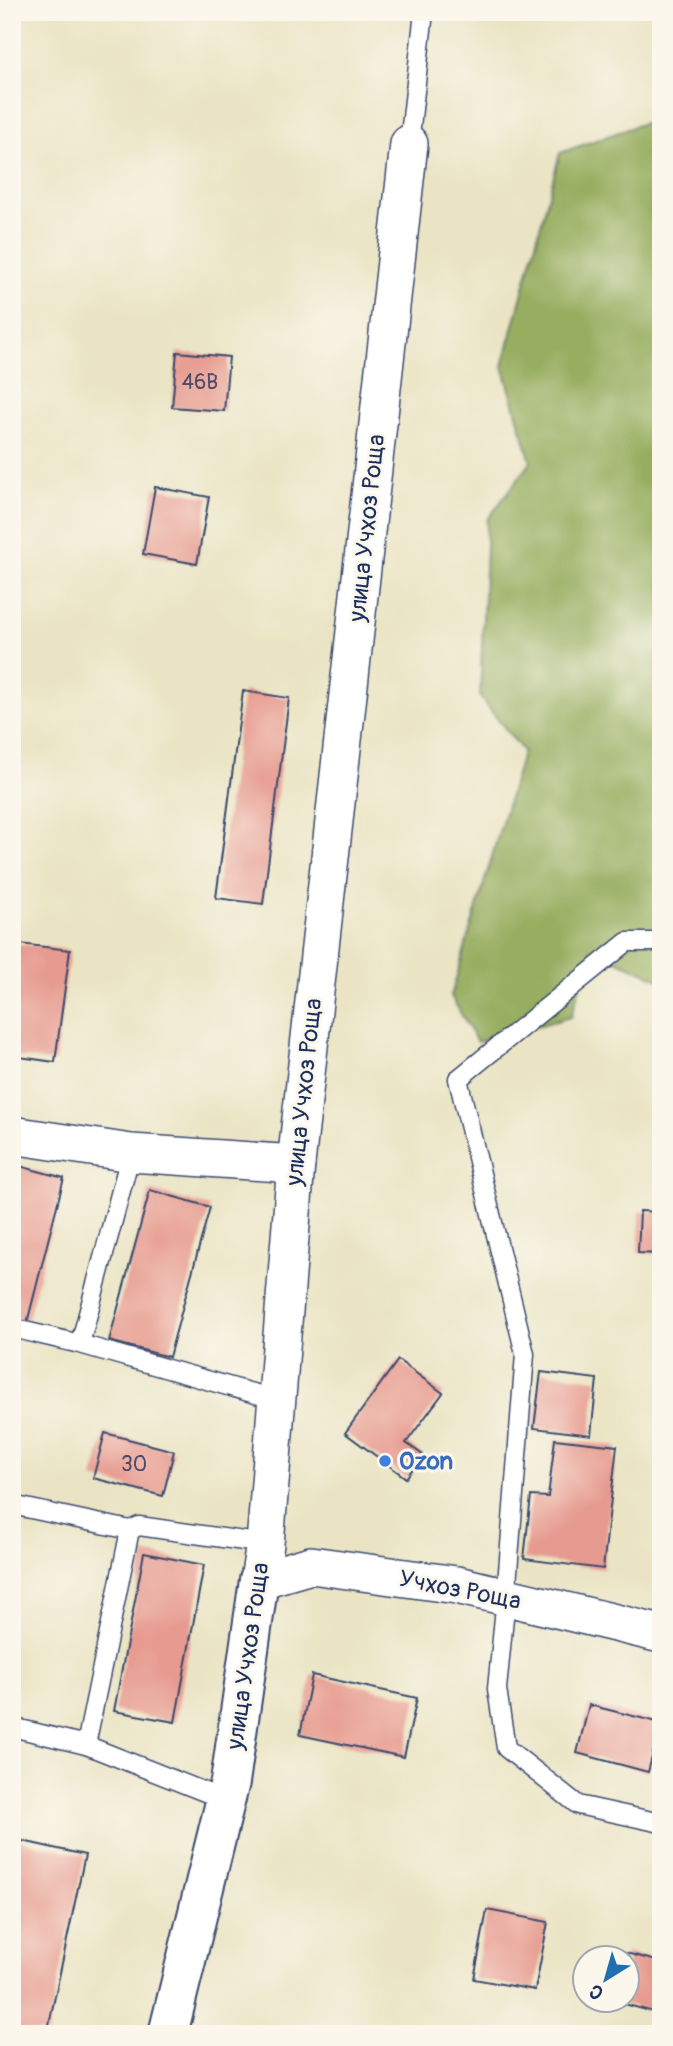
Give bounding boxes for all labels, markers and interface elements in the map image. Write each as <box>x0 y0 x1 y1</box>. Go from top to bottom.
house number: 46В <box>182 369 218 396</box>
street label: улица Учхоз Роща <box>343 433 391 624</box>
street label: улица Учхоз Роща <box>280 997 328 1188</box>
place label: Ozon <box>399 1447 453 1476</box>
house number: 30 <box>121 1451 147 1478</box>
marker: Ozon <box>377 1453 393 1469</box>
street label: улица Учхоз Роща <box>220 1561 275 1752</box>
street label: Учхоз Роща <box>397 1564 523 1616</box>
north arrow <box>572 1944 642 2014</box>
text: С <box>584 1979 608 2005</box>

